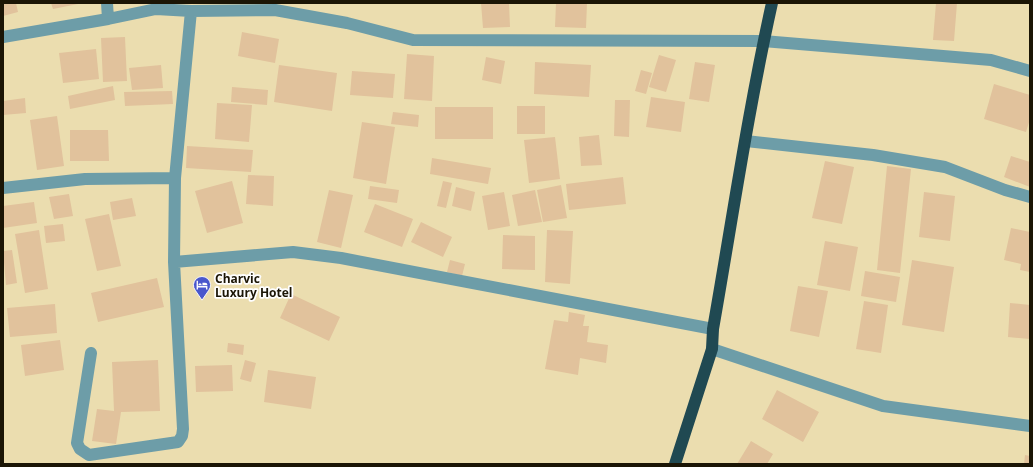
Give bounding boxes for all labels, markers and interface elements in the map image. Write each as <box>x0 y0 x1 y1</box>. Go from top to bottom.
place label: Charvic Luxury Hotel <box>215 270 292 301</box>
hotel icon: Charvic Luxury Hotel <box>192 275 212 300</box>

